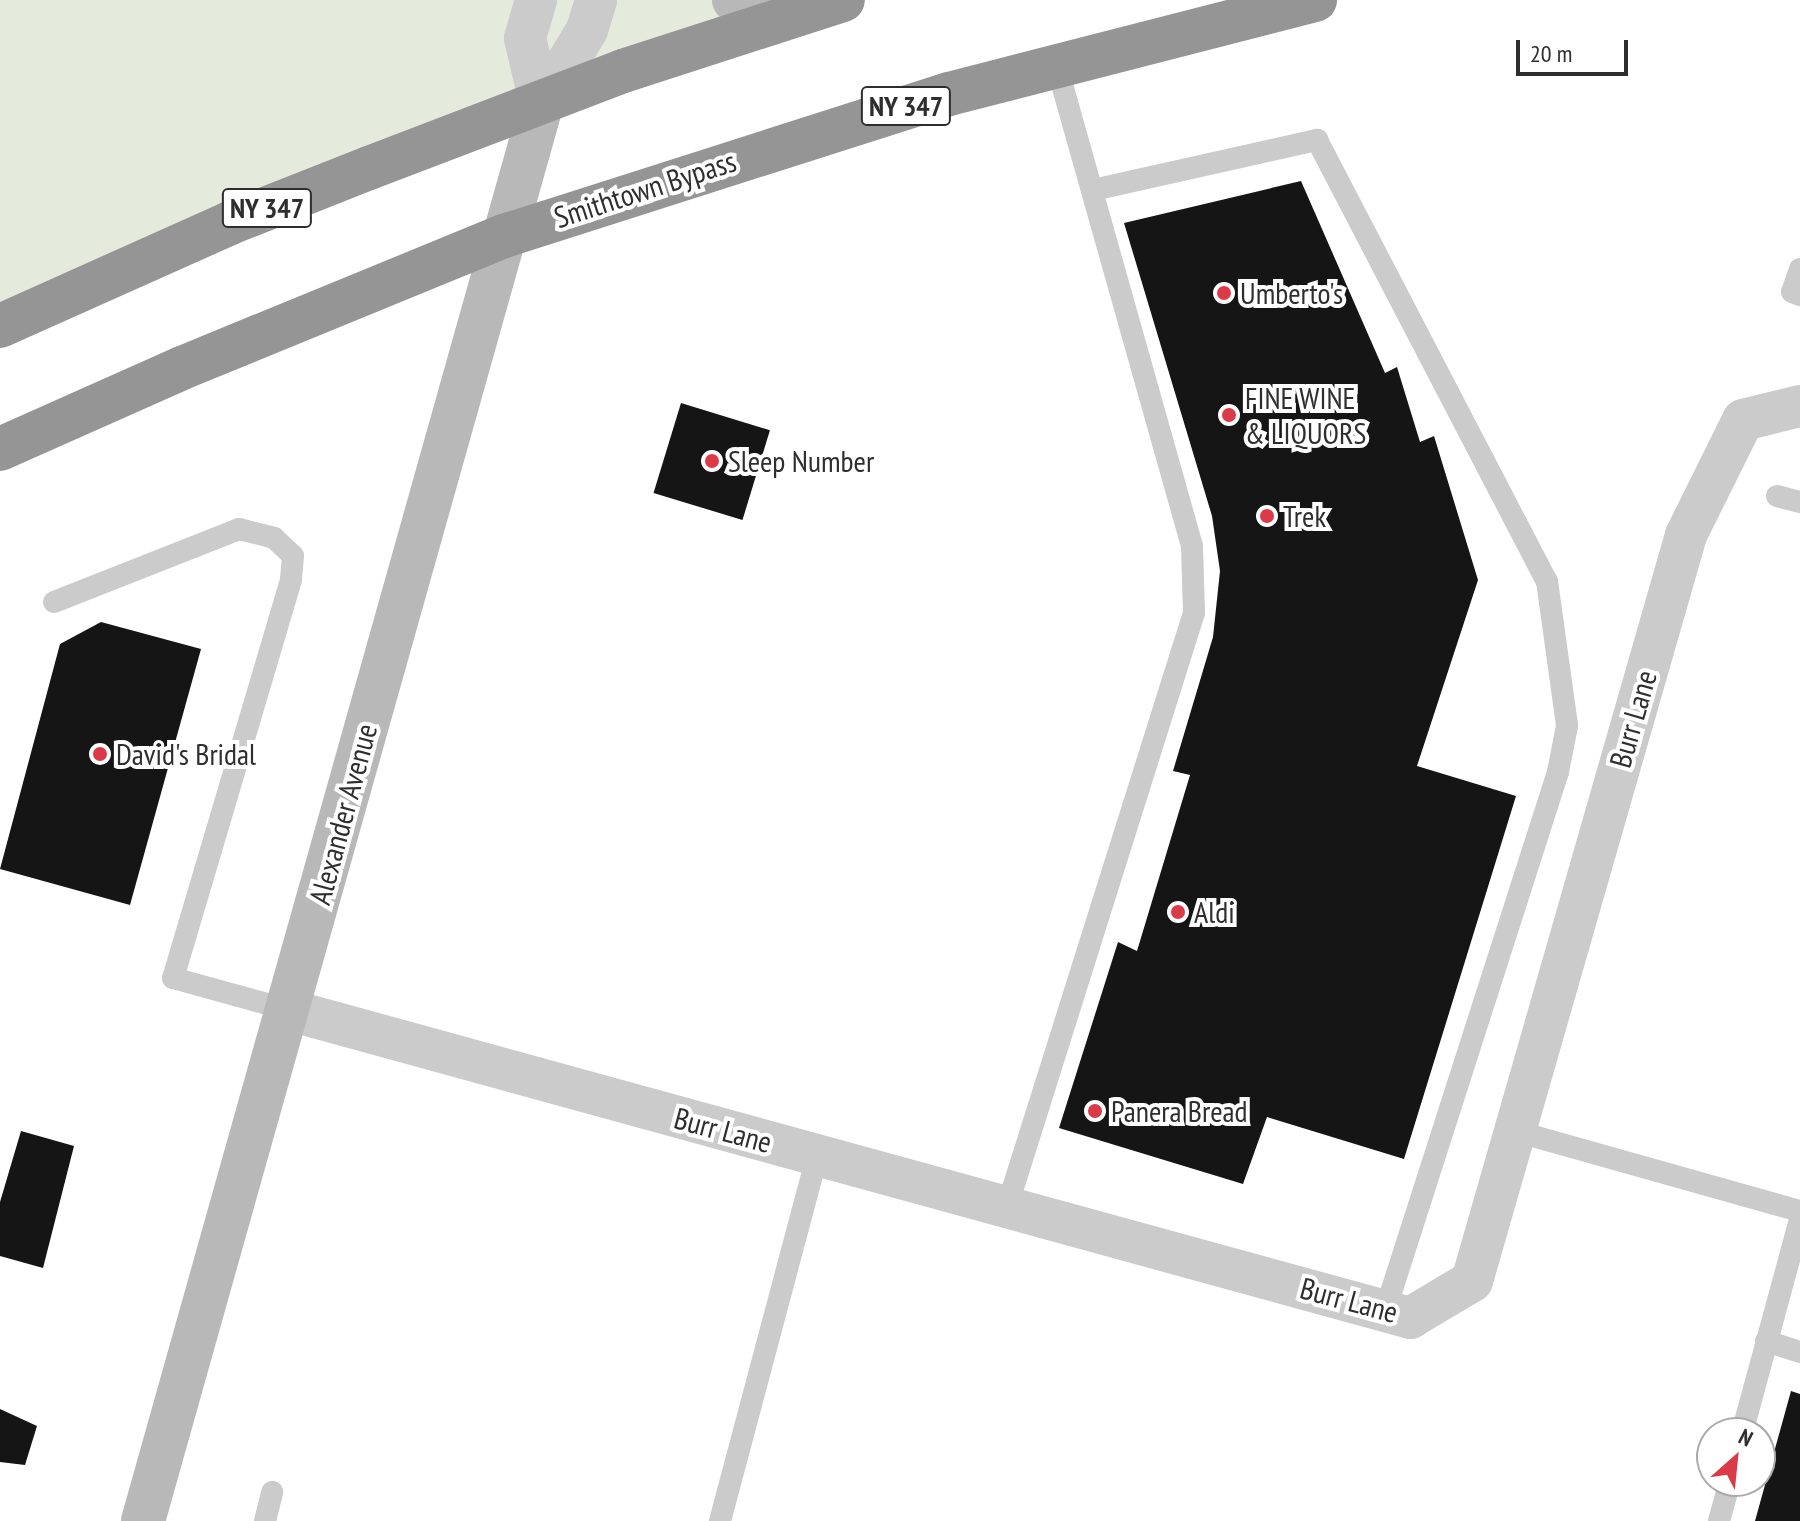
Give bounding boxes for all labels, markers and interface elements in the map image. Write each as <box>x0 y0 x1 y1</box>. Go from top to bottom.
scale bar <box>1520 24 1632 74</box>
text: 20 m <box>1530 38 1572 69</box>
road number: NY 347 <box>860 82 952 130</box>
street label: Smithtown Bypass <box>550 143 740 235</box>
road number: NY 347 <box>221 184 313 232</box>
place label: Umberto's <box>1240 275 1343 311</box>
marker: Umberto's <box>1215 284 1233 302</box>
place label: FINE WINE & LIQUORS <box>1245 380 1366 450</box>
marker: FINE WINE & LIQUORS <box>1220 406 1238 424</box>
place label: Sleep Number <box>728 443 874 479</box>
marker: Sleep Number <box>703 452 721 470</box>
place label: Trek <box>1283 498 1326 534</box>
marker: Trek <box>1258 507 1276 525</box>
street label: Burr Lane <box>1602 666 1664 772</box>
street label: Alexander Avenue <box>301 719 385 909</box>
place label: David's Bridal <box>116 736 256 772</box>
marker: David's Bridal <box>91 745 109 763</box>
place label: Aldi <box>1194 894 1235 930</box>
marker: Aldi <box>1169 903 1187 921</box>
place label: Panera Bread <box>1111 1093 1248 1129</box>
street label: Burr Lane <box>670 1100 776 1160</box>
marker: Panera Bread <box>1086 1102 1104 1120</box>
street label: Burr Lane <box>1296 1270 1402 1330</box>
north arrow <box>1696 1417 1776 1497</box>
text: N <box>1734 1422 1758 1453</box>

